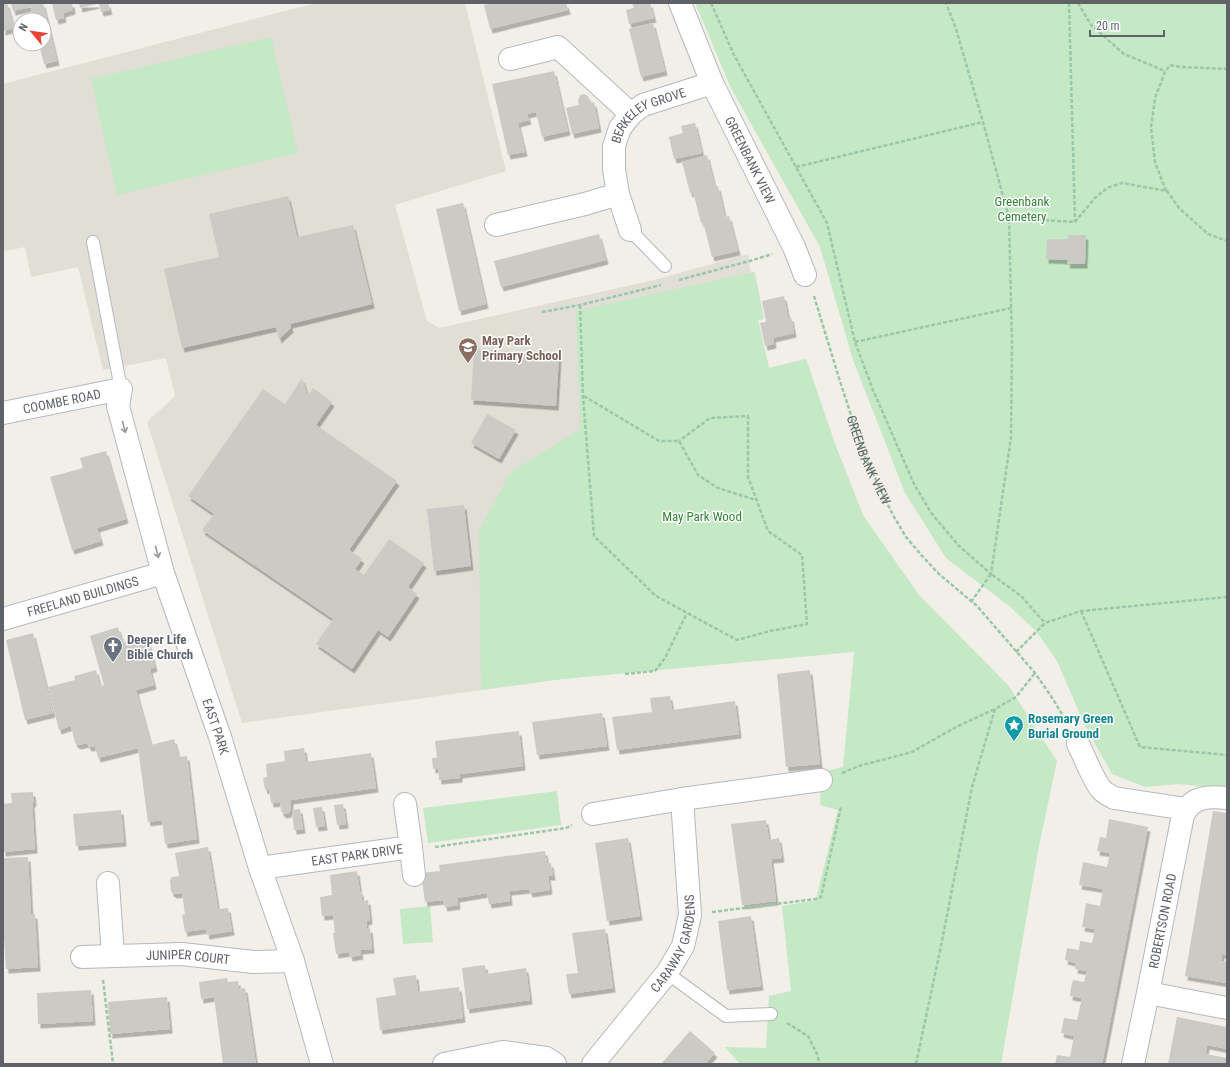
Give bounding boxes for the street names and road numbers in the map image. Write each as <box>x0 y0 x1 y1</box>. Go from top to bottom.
street label: BERKELEY GROVE <box>608 85 688 145</box>
street label: GREENBANK VIEW <box>722 114 778 206</box>
street label: COOMBE ROAD <box>22 386 102 417</box>
street label: GREENBANK VIEW <box>844 414 894 507</box>
street label: FREELAND BUILDINGS <box>25 573 141 620</box>
street label: EAST PARK <box>199 697 232 757</box>
street label: EAST PARK DRIVE <box>310 841 404 869</box>
street label: ROBERTSON ROAD <box>1146 872 1179 970</box>
street label: CARAWAY GARDENS <box>648 894 698 995</box>
street label: JUNIPER COURT <box>146 947 231 967</box>

